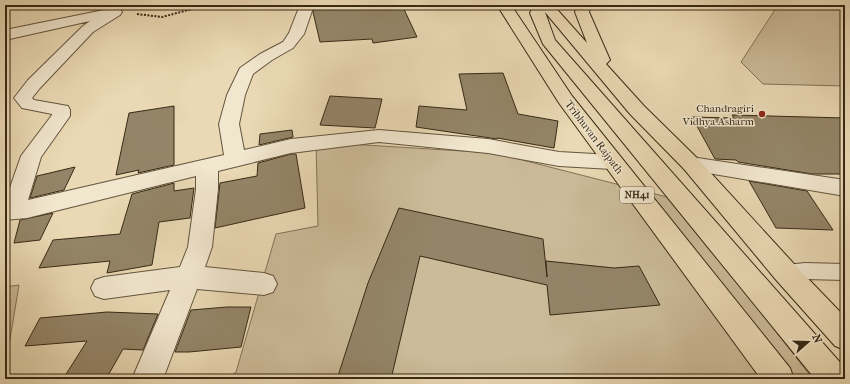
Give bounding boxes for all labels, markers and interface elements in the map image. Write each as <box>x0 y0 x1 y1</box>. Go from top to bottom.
street label: Tribhuvan Rajpath <box>562 98 626 177</box>
place label: Chandragiri Vidhya Asharm <box>682 102 755 128</box>
marker: Chandragiri Vidhya Asharm <box>757 109 767 119</box>
road number: NH41 <box>620 187 654 203</box>
north arrow <box>788 322 828 362</box>
text: N <box>809 333 825 346</box>

